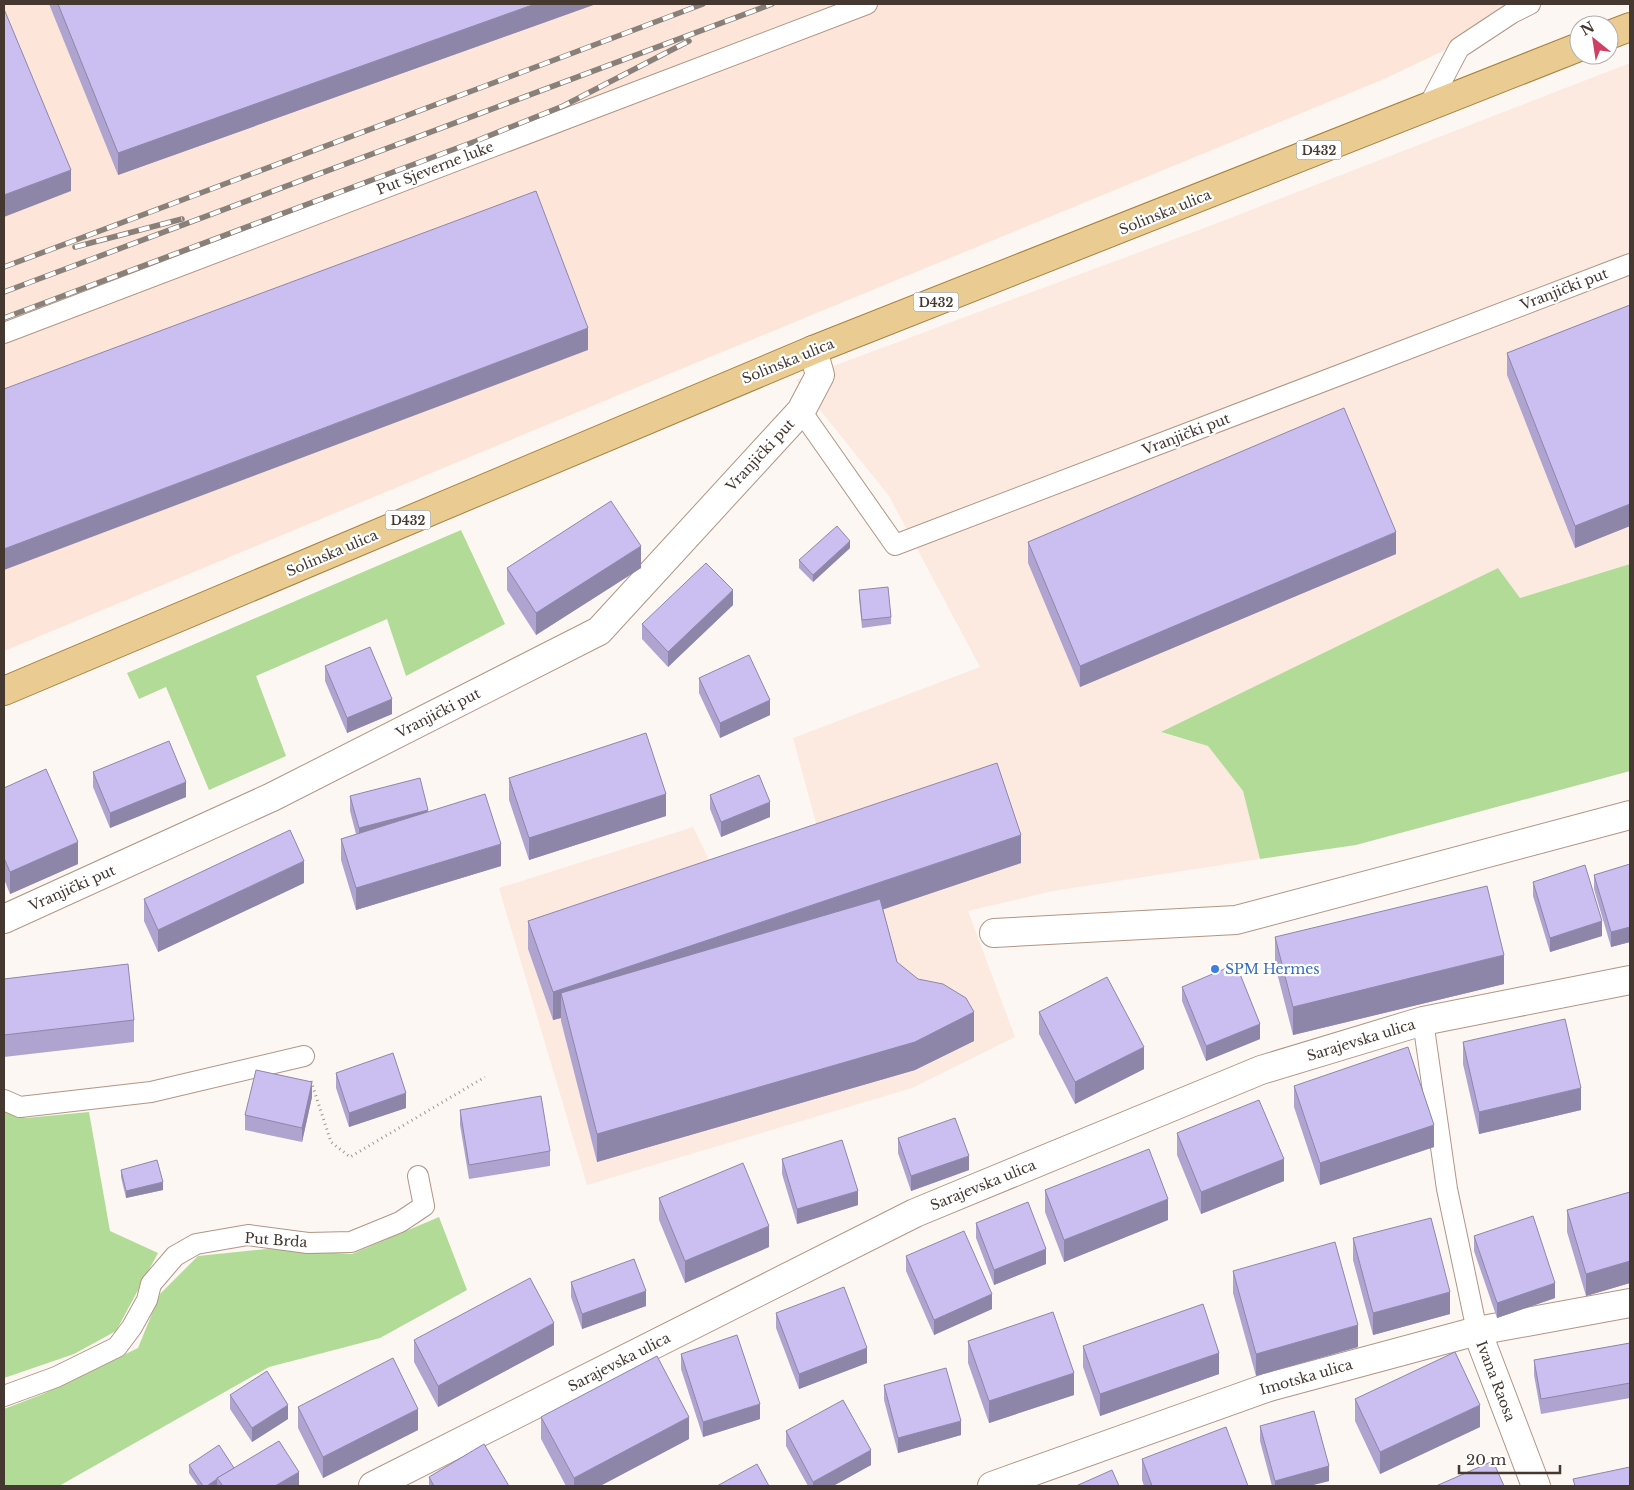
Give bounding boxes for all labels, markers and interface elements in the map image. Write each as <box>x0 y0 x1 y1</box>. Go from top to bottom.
north arrow <box>1569 15 1619 65</box>
text: N <box>1577 18 1598 40</box>
street label: Put Sjeverne luke <box>374 137 496 199</box>
road number: D432 <box>1296 140 1342 160</box>
street label: Solinska ulica <box>1116 185 1214 239</box>
street label: Vranjički put <box>1517 264 1611 314</box>
road number: D432 <box>914 292 958 312</box>
street label: Solinska ulica <box>739 334 837 388</box>
street label: Vranjički put <box>1139 409 1233 459</box>
street label: Vranjički put <box>721 415 799 496</box>
road number: D432 <box>386 510 430 530</box>
street label: Solinska ulica <box>284 526 381 580</box>
street label: Vranjički put <box>392 684 484 742</box>
street label: Vranjički put <box>25 861 118 915</box>
place label: SPM Hermes <box>1225 960 1320 978</box>
marker: SPM Hermes <box>1209 963 1221 975</box>
street label: Sarajevska ulica <box>1305 1015 1418 1065</box>
street label: Sarajevska ulica <box>928 1156 1039 1214</box>
street label: Put Brda <box>244 1229 308 1251</box>
street label: Sarajevska ulica <box>565 1328 673 1396</box>
street label: Ivana Raosa <box>1472 1338 1520 1424</box>
street label: Imotska ulica <box>1257 1355 1355 1399</box>
scale bar <box>1459 1442 1560 1474</box>
text: 20 m <box>1466 1450 1506 1469</box>

